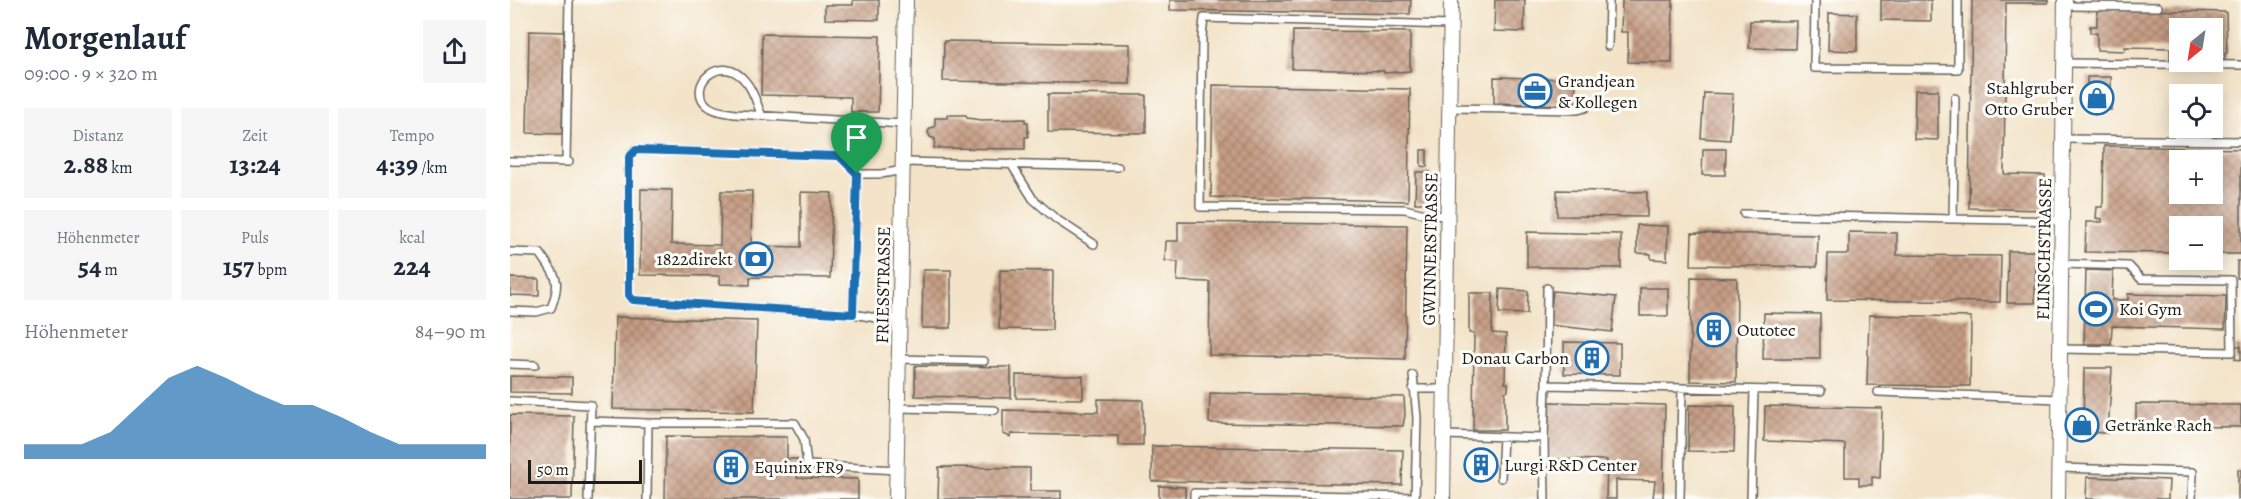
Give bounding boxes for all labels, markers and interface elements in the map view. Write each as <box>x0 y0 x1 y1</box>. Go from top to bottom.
text: Morgenlauf <box>24 15 186 60</box>
north arrow <box>2169 18 2223 72</box>
map controls <box>2169 18 2223 270</box>
button: share <box>423 20 486 83</box>
text: 09:00 · 9 × 320 m <box>24 60 158 87</box>
place label: Grandjean & Kollegen <box>1558 69 1638 114</box>
office icon: Grandjean & Kollegen <box>1517 73 1553 109</box>
place label: Stahlgruber Otto Gruber <box>1985 76 2074 121</box>
shop icon: Stahlgruber Otto Gruber <box>2079 80 2115 116</box>
button: locate <box>2169 84 2223 138</box>
pin <box>831 112 882 174</box>
icon: arrive <box>840 121 873 154</box>
text: Distanz <box>72 125 124 147</box>
text: Zeit <box>242 125 268 147</box>
text: Tempo <box>390 125 434 147</box>
text: 2.88 <box>63 147 108 182</box>
text: 13:24 <box>229 147 281 182</box>
text: 4:39 <box>376 147 418 182</box>
button: + <box>2169 150 2223 204</box>
text: km <box>108 157 133 179</box>
text: /km <box>418 157 448 179</box>
street label: GWINNERSTRASSE <box>1417 172 1443 326</box>
street label: FLINSCHSTRASSE <box>2031 178 2057 320</box>
button: − <box>2169 216 2223 270</box>
street label: FRIESSTRASSE <box>870 226 896 344</box>
text: Höhenmeter <box>56 227 140 249</box>
text: Puls <box>241 227 269 249</box>
text: kcal <box>399 227 425 249</box>
bank icon: 1822direkt <box>738 241 774 277</box>
place label: 1822direkt <box>657 247 733 271</box>
text: 54 <box>78 249 101 284</box>
text: 157 <box>223 249 254 284</box>
text: 224 <box>393 249 431 284</box>
text: m <box>101 259 118 281</box>
text: bpm <box>254 259 287 281</box>
sports icon: Koi Gym <box>2078 291 2114 327</box>
place label: Koi Gym <box>2119 297 2182 321</box>
building icon: Outotec <box>1696 312 1732 348</box>
text: Höhenmeter <box>24 318 128 345</box>
text: 84–90 m <box>415 318 486 345</box>
place label: Outotec <box>1737 318 1796 342</box>
building icon: Donau Carbon <box>1574 340 1610 376</box>
place label: Donau Carbon <box>1461 346 1569 370</box>
shop icon: Getränke Rach <box>2064 407 2100 443</box>
place label: Getränke Rach <box>2105 413 2212 437</box>
building icon: Lurgi R&D Center <box>1463 447 1499 483</box>
building icon: Equinix FR9 <box>713 449 749 485</box>
place label: Lurgi R&D Center <box>1504 453 1637 477</box>
place label: Equinix FR9 <box>754 455 844 479</box>
scale bar <box>528 457 642 484</box>
text: 50 m <box>537 459 569 481</box>

